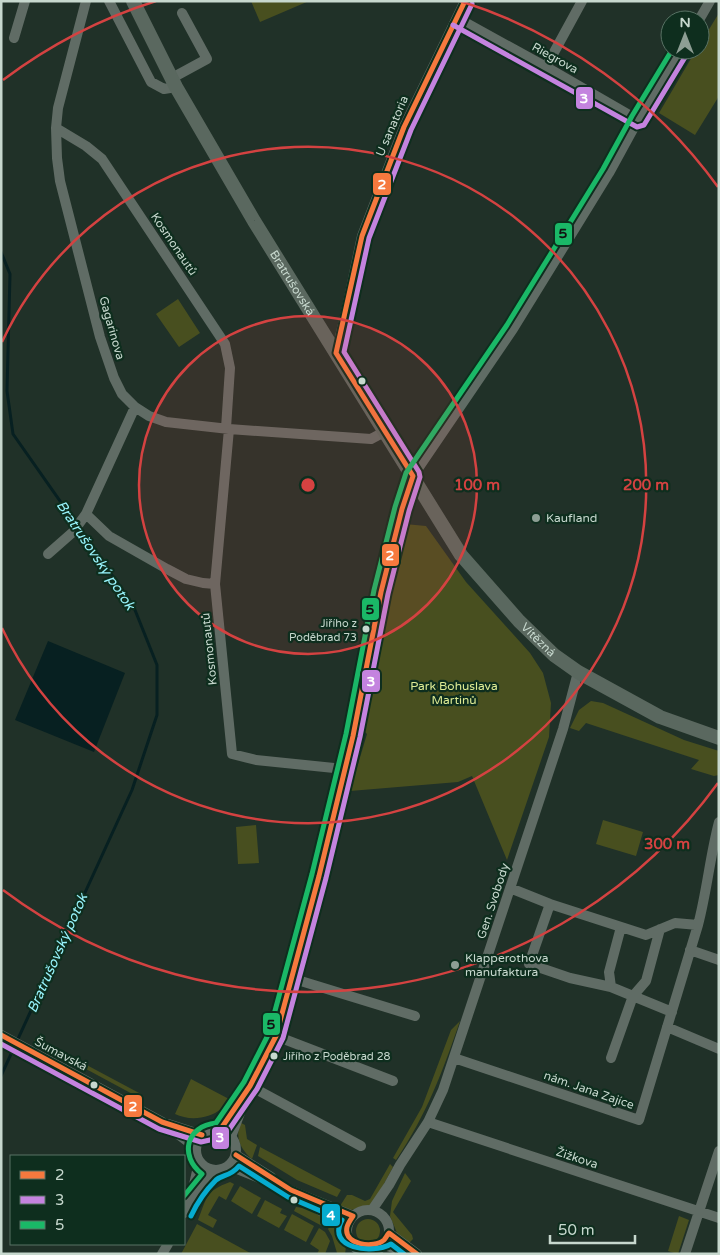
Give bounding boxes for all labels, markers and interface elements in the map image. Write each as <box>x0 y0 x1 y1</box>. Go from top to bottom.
north arrow <box>660 10 710 60</box>
text: N <box>679 14 691 31</box>
street label: Riegrova <box>529 40 581 76</box>
line badge: 3 <box>575 86 594 110</box>
text: 3 <box>580 90 589 107</box>
street label: U sanatoria <box>373 93 411 159</box>
line badge: 2 <box>372 172 392 196</box>
text: 2 <box>378 176 387 193</box>
street label: Kosmonautů <box>148 210 200 278</box>
line badge: 5 <box>554 222 573 246</box>
text: 5 <box>559 225 568 242</box>
street label: Bratrušovská <box>267 248 318 318</box>
street label: Gagarinova <box>96 295 128 361</box>
unlabelled marker <box>357 376 367 386</box>
centre of rings <box>299 476 317 494</box>
text: 100 m <box>454 476 500 494</box>
text: 200 m <box>623 476 669 494</box>
water label: Bratrušovský potok <box>53 497 139 614</box>
place label: Kaufland <box>546 511 597 525</box>
marker: Kaufland <box>530 512 542 524</box>
line badge: 2 <box>381 543 400 567</box>
text: 2 <box>386 547 395 564</box>
line badge: 5 <box>361 597 380 621</box>
text: 5 <box>366 601 375 618</box>
street label: Kosmonautů <box>198 612 220 686</box>
place label: Jiřího z Poděbrad 73 <box>289 617 358 644</box>
street label: Vítězná <box>518 620 559 660</box>
marker: Jiřího z Poděbrad 73 <box>361 624 371 634</box>
line badge: 3 <box>361 669 381 693</box>
text: 3 <box>367 673 376 690</box>
park label: Park Bohuslava Martinů <box>410 679 498 707</box>
text: 300 m <box>644 835 690 853</box>
street label: Gen. Svobody <box>474 861 512 941</box>
water label: Bratrušovský potok <box>24 890 92 1015</box>
place label: Klapperothova manufaktura <box>465 951 549 979</box>
marker: Klapperothova manufaktura <box>449 959 461 971</box>
line badge: 5 <box>262 1012 281 1036</box>
text: 5 <box>267 1016 276 1033</box>
street label: Šumavská <box>32 1034 90 1074</box>
place label: Jiřího z Poděbrad 28 <box>283 1050 391 1063</box>
marker: Jiřího z Poděbrad 28 <box>269 1051 279 1061</box>
street label: nám. Jana Zajíce <box>542 1068 636 1112</box>
unlabelled marker <box>89 1080 99 1090</box>
line badge: 2 <box>123 1094 143 1118</box>
text: 2 <box>129 1098 138 1115</box>
line badge: 3 <box>211 1126 230 1150</box>
text: 3 <box>216 1129 225 1146</box>
street label: Žižkova <box>554 1145 600 1171</box>
legend <box>10 1155 185 1245</box>
text: 2 <box>55 1166 64 1184</box>
text: 3 <box>55 1191 64 1209</box>
unlabelled marker <box>289 1195 299 1205</box>
line badge: 4 <box>321 1203 341 1227</box>
text: 4 <box>327 1207 336 1224</box>
scale bar <box>550 1212 635 1244</box>
text: 5 <box>55 1216 64 1234</box>
text: 50 m <box>558 1221 595 1239</box>

